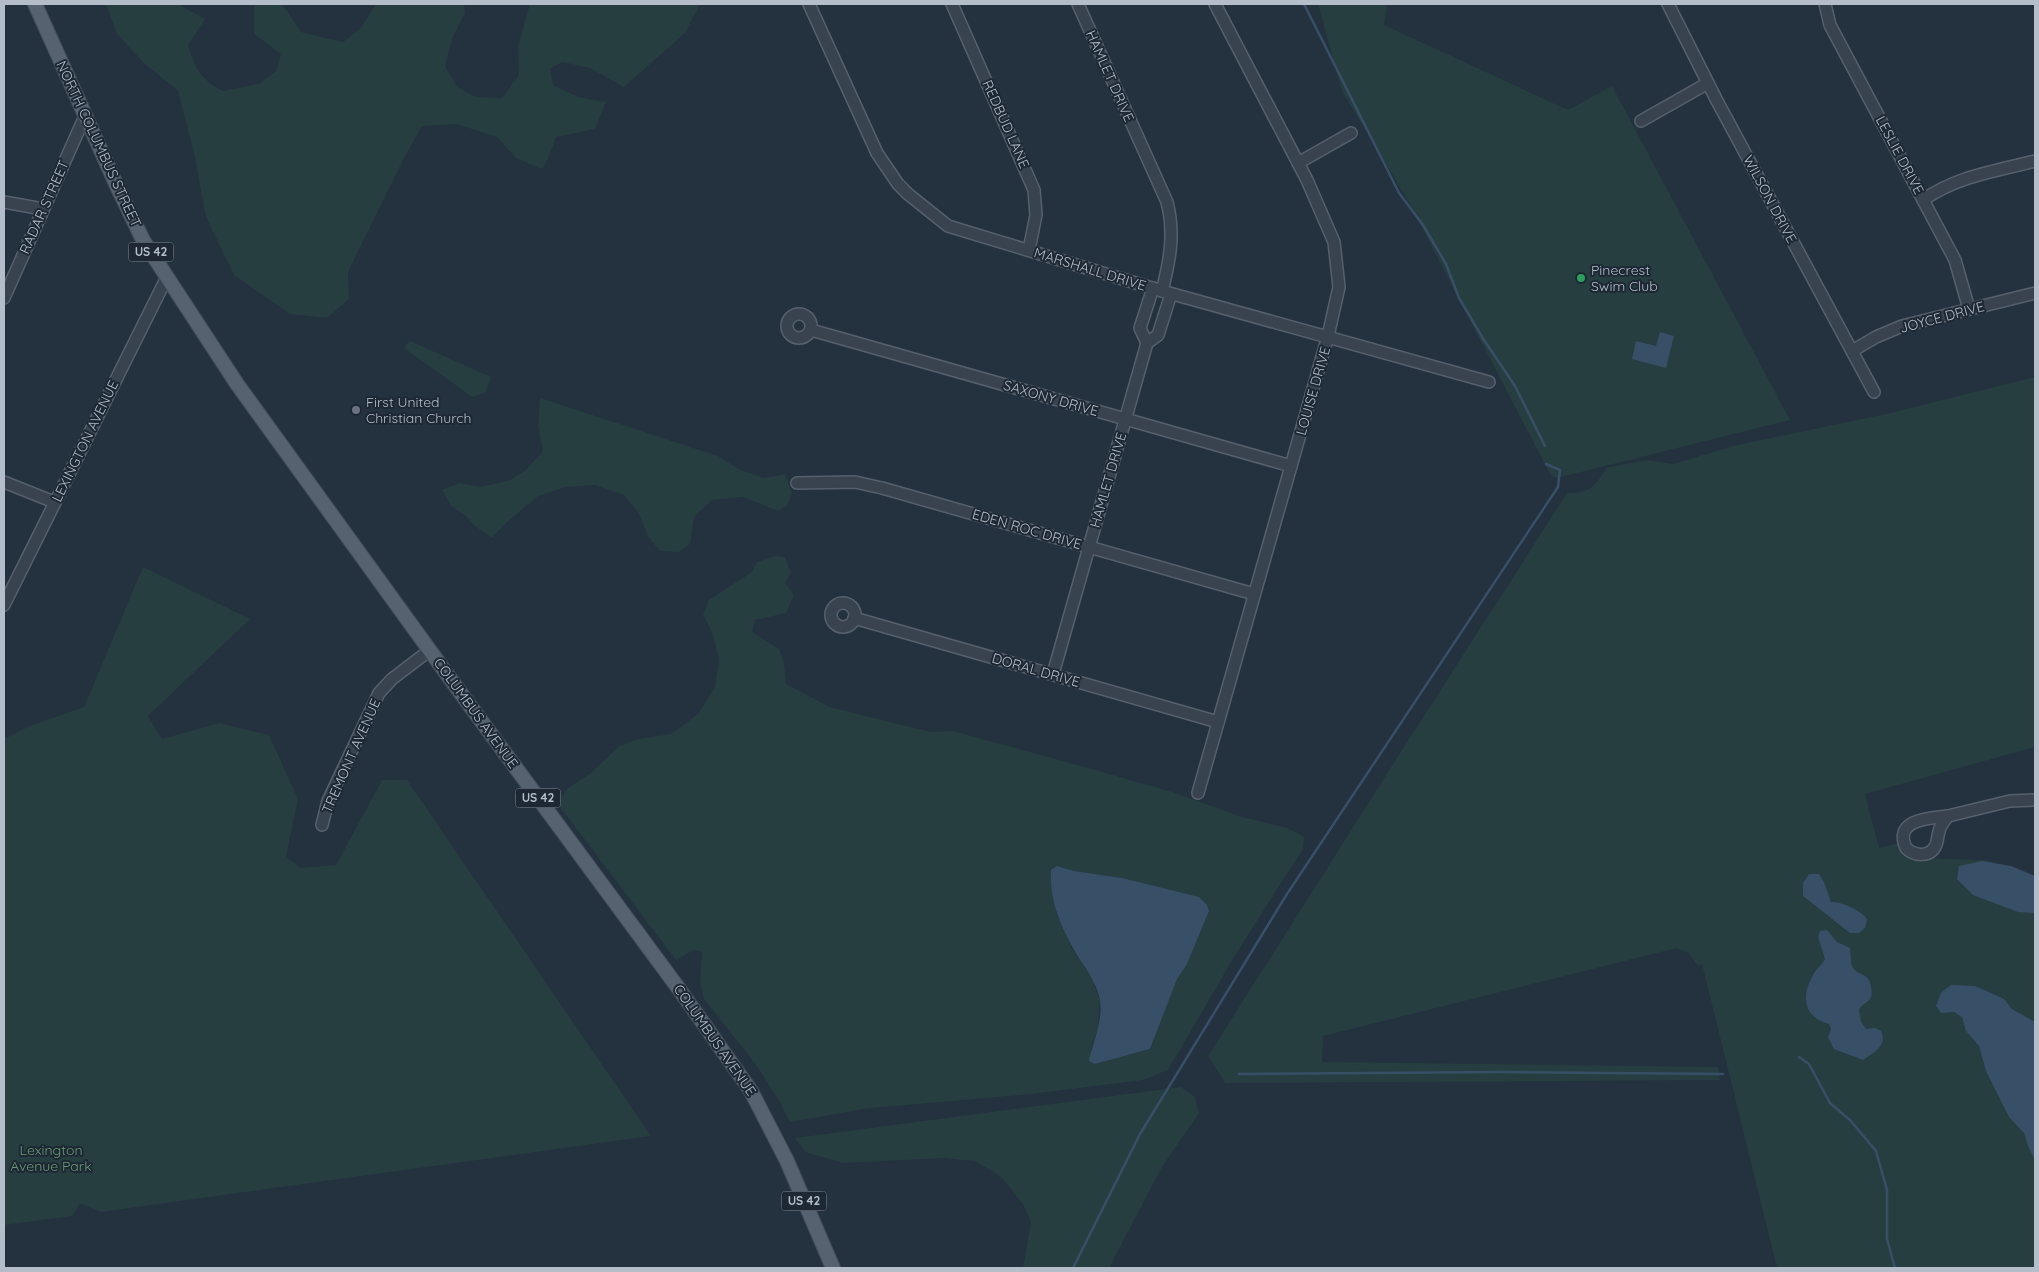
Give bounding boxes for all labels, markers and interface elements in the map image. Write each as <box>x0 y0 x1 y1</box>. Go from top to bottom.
street label: HAMLET DRIVE <box>1082 27 1138 125</box>
street label: NORTH COLUMBUS STREET <box>52 58 146 230</box>
street label: REDBUD LANE <box>978 77 1034 171</box>
street label: LESLIE DRIVE <box>1872 113 1928 197</box>
street label: WILSON DRIVE <box>1739 152 1801 246</box>
street label: RADAR STREET <box>15 157 73 257</box>
road number: US 42 <box>128 242 174 262</box>
street label: MARSHALL DRIVE <box>1032 243 1148 295</box>
place label: Pinecrest Swim Club <box>1591 261 1658 295</box>
marker: Pinecrest Swim Club <box>1575 272 1587 284</box>
street label: JOYCE DRIVE <box>1898 297 1986 337</box>
street label: LOUISE DRIVE <box>1292 345 1334 437</box>
street label: SAXONY DRIVE <box>1002 376 1101 420</box>
street label: LEXINGTON AVENUE <box>48 377 122 505</box>
place label: First United Christian Church <box>366 393 472 427</box>
marker: First United Christian Church <box>350 404 362 416</box>
street label: HAMLET DRIVE <box>1086 430 1130 530</box>
street label: EDEN ROC DRIVE <box>970 505 1084 553</box>
street label: DORAL DRIVE <box>990 649 1082 691</box>
street label: COLUMBUS AVENUE <box>430 654 522 772</box>
street label: TREMONT AVENUE <box>318 696 384 816</box>
road number: US 42 <box>516 788 560 808</box>
street label: COLUMBUS AVENUE <box>670 981 760 1099</box>
park label: Lexington Avenue Park <box>10 1141 92 1175</box>
road number: US 42 <box>782 1192 826 1210</box>

